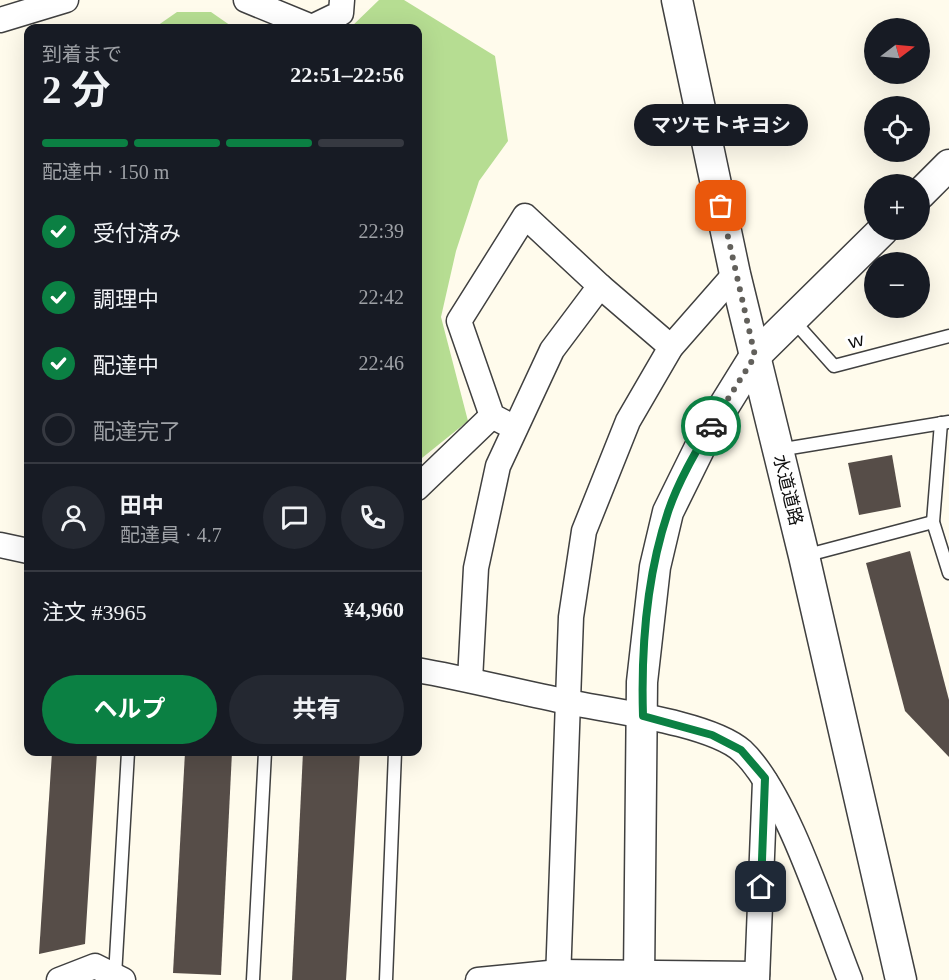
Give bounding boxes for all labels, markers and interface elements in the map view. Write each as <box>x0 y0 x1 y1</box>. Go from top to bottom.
north arrow <box>864 18 930 84</box>
map controls <box>864 18 930 318</box>
text: 到着まで <box>42 43 122 65</box>
text: 22:51–22:56 <box>290 62 404 87</box>
text: 2 分 <box>42 68 110 111</box>
button: locate <box>864 96 930 162</box>
callout: マツモトキヨシ <box>634 104 808 146</box>
text: マツモトキヨシ <box>651 114 791 136</box>
text: 配達中 · 150 m <box>42 161 169 183</box>
button: + <box>864 174 930 240</box>
pin <box>695 180 746 231</box>
icon: bag <box>704 189 737 222</box>
icon: check <box>42 215 75 248</box>
text: 22:39 <box>358 220 404 242</box>
text: 受付済み <box>93 221 181 246</box>
button: − <box>864 252 930 318</box>
icon: check <box>42 281 75 314</box>
text: 22:42 <box>358 286 404 308</box>
text: 調理中 <box>93 287 159 312</box>
street label: ｗ <box>845 329 867 353</box>
icon: check <box>42 347 75 380</box>
text: 22:46 <box>358 352 404 374</box>
text: 配達中 <box>93 353 159 378</box>
courier <box>681 396 741 456</box>
icon: car <box>695 410 728 443</box>
text: 配達完了 <box>93 419 181 444</box>
street label: 水道道路 <box>770 453 806 527</box>
button: person <box>42 486 105 549</box>
button: chat <box>263 486 326 549</box>
button: phone <box>341 486 404 549</box>
text: 田中 <box>120 493 164 518</box>
text: 配達員 · 4.7 <box>120 524 222 546</box>
text: ¥4,960 <box>344 597 404 622</box>
text: 注文 #3965 <box>42 600 147 625</box>
button: ヘルプ <box>42 675 217 744</box>
button: 共有 <box>229 675 404 744</box>
pin <box>735 861 786 912</box>
icon: home <box>744 870 777 903</box>

